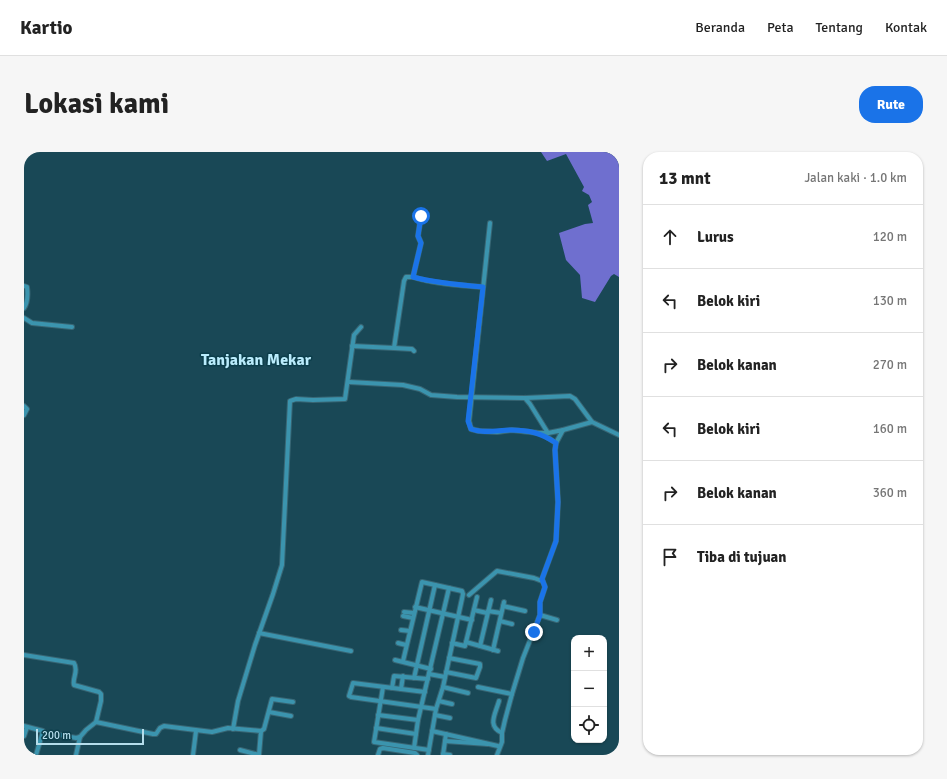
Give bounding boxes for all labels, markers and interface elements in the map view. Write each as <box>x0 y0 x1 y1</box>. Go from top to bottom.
text: Kartio <box>20 16 73 40</box>
text: Beranda <box>695 19 745 36</box>
text: Peta <box>767 19 794 36</box>
text: Tentang <box>816 19 863 36</box>
text: Kontak <box>885 19 927 36</box>
button: Rute <box>859 86 923 123</box>
text: Lokasi kami <box>24 87 169 121</box>
text: 13 mnt <box>659 168 711 189</box>
text: Jalan kaki · 1.0 km <box>805 170 907 186</box>
route start <box>412 207 430 225</box>
icon: ahead <box>659 226 681 248</box>
text: Lurus <box>697 228 734 246</box>
text: 120 m <box>873 229 907 245</box>
icon: left <box>659 290 681 312</box>
text: Belok kiri <box>697 292 760 310</box>
text: 130 m <box>873 293 907 309</box>
district label: Tanjakan Mekar <box>201 350 312 370</box>
icon: right <box>659 354 681 376</box>
text: Belok kanan <box>697 356 777 374</box>
text: 270 m <box>873 357 907 373</box>
icon: left <box>659 418 681 440</box>
text: Belok kiri <box>697 420 760 438</box>
text: 160 m <box>873 421 907 437</box>
icon: right <box>659 482 681 504</box>
text: Belok kanan <box>697 484 777 502</box>
text: 360 m <box>873 485 907 501</box>
icon: arrive <box>659 546 681 568</box>
text: Tiba di tujuan <box>697 548 787 566</box>
route end <box>525 623 543 641</box>
map controls <box>571 635 607 743</box>
button: + <box>571 635 607 671</box>
button: − <box>571 671 607 707</box>
button: locate <box>571 707 607 743</box>
scale bar <box>36 727 144 746</box>
text: 200 m <box>42 729 71 742</box>

